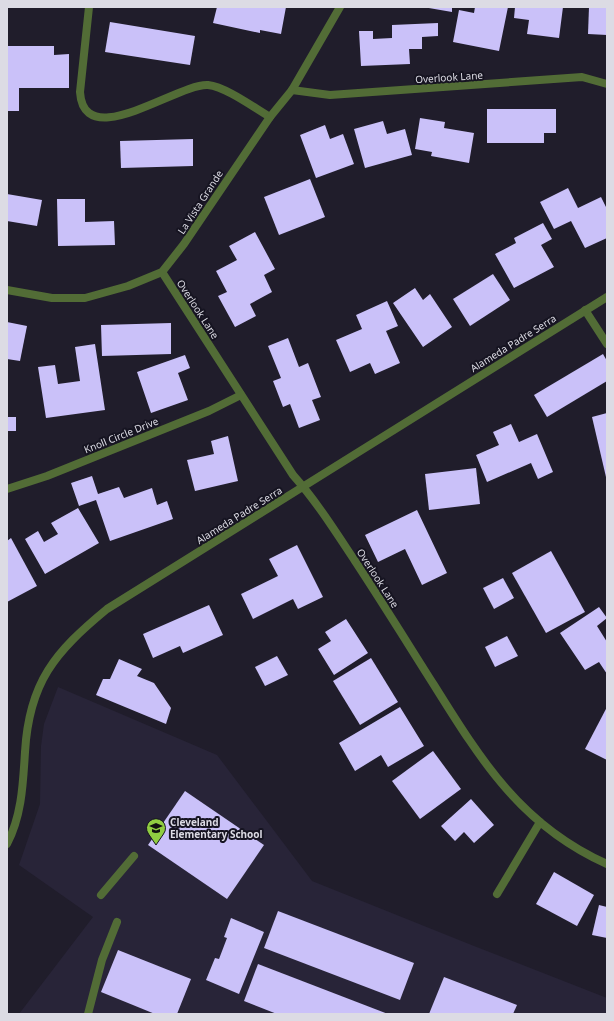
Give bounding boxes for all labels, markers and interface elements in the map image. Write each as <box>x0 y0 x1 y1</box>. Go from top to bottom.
street label: Overlook Lane <box>415 68 484 86</box>
street label: La Vista Grande <box>174 167 226 237</box>
street label: Overlook Lane <box>174 277 223 342</box>
street label: Alameda Padre Serra <box>467 311 559 375</box>
street label: Knoll Circle Drive <box>82 414 161 456</box>
street label: Alameda Padre Serra <box>193 483 285 547</box>
street label: Overlook Lane <box>354 546 403 611</box>
place label: Cleveland Elementary School <box>170 815 263 841</box>
school or university icon: Cleveland Elementary School <box>145 817 167 845</box>

